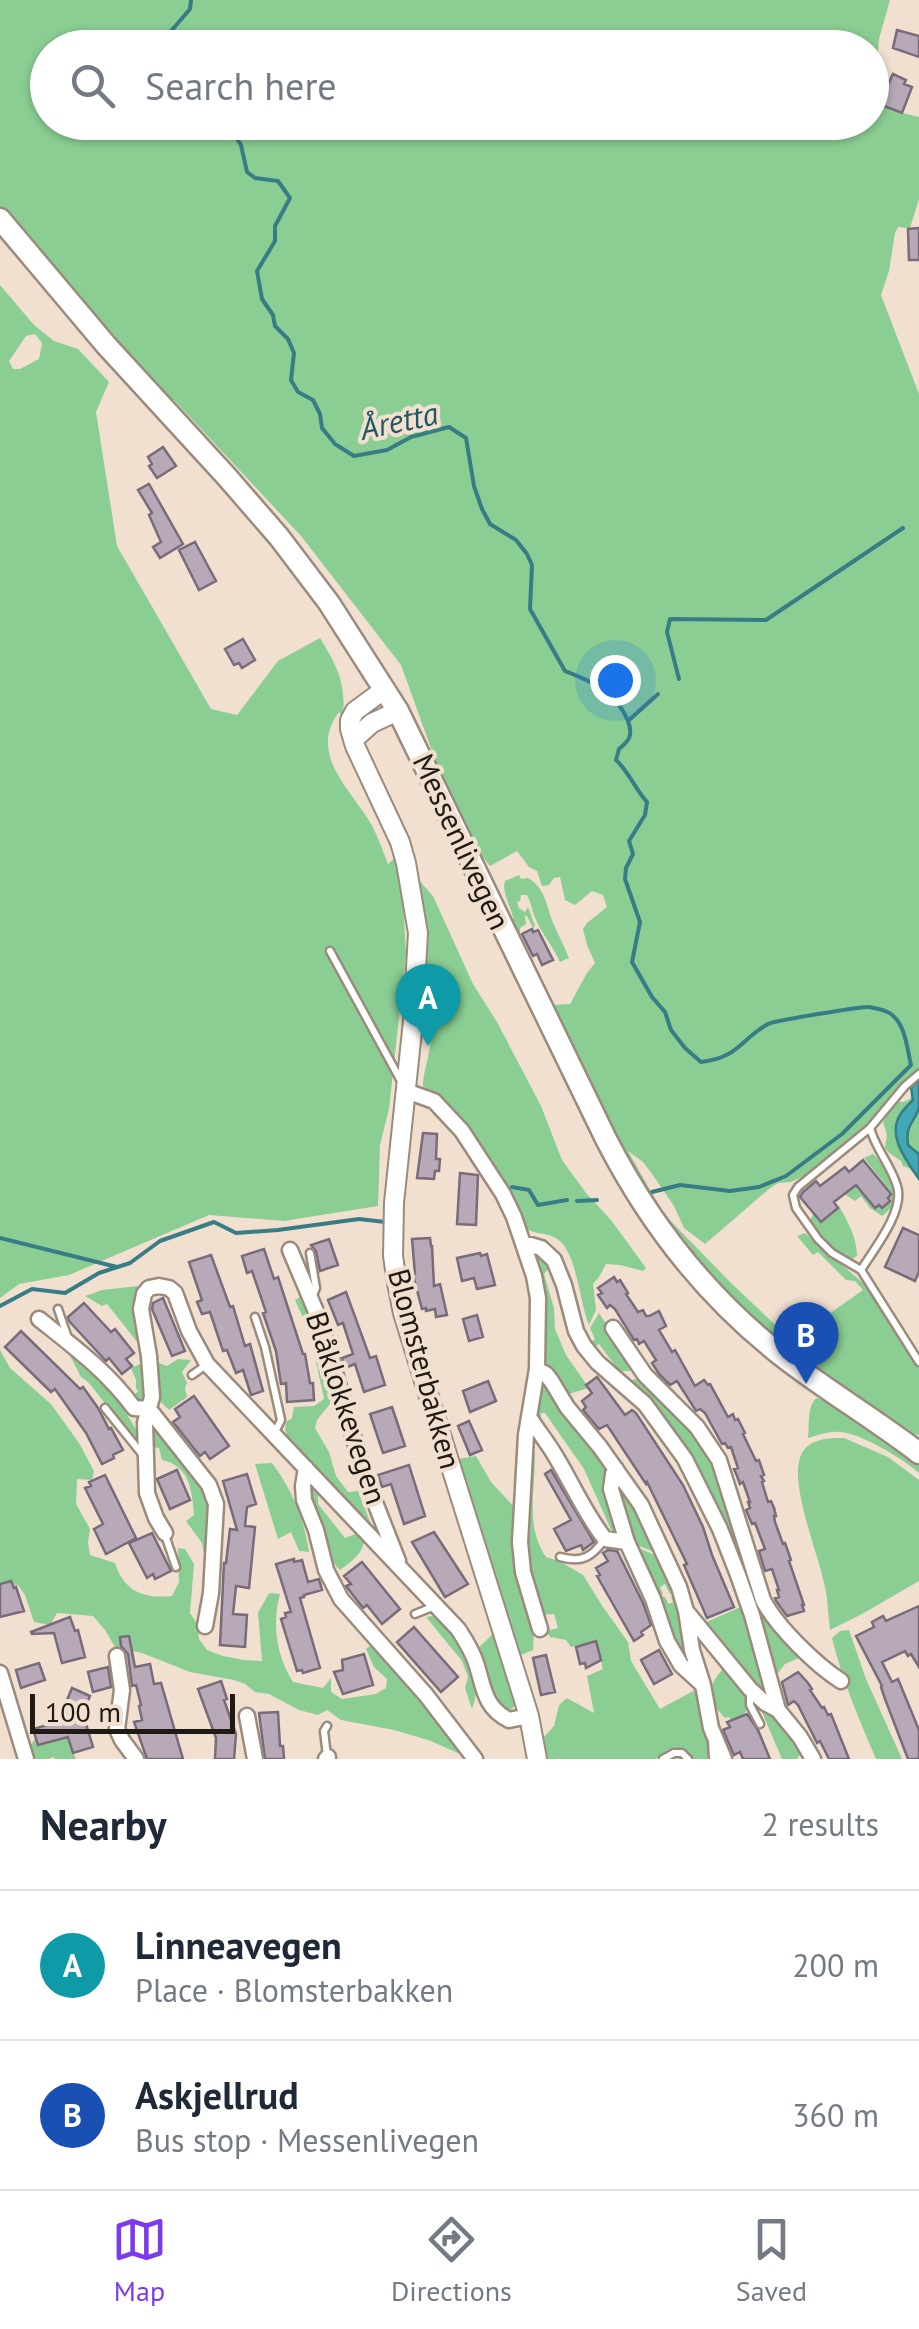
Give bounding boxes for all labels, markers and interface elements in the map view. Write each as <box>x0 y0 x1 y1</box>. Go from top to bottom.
search box <box>30 30 889 140</box>
icon: search <box>65 58 120 113</box>
text: Search here <box>145 61 337 110</box>
water label: Åretta <box>354 391 442 449</box>
your location <box>590 655 641 706</box>
street label: Messenlivegen <box>405 747 520 935</box>
pin: A <box>396 964 460 1046</box>
street label: Blomsterbakken <box>380 1264 471 1473</box>
pin: B <box>774 1302 838 1384</box>
street label: Blåklokkevegen <box>298 1306 397 1509</box>
scale bar <box>30 1689 235 1734</box>
text: 100 m <box>45 1693 121 1730</box>
text: Nearby <box>40 1797 167 1852</box>
text: 2 results <box>761 1803 879 1845</box>
text: Linneavegen <box>135 1920 342 1969</box>
text: A <box>63 1944 82 1986</box>
text: 200 m <box>792 1944 879 1986</box>
text: Place · Blomsterbakken <box>135 1969 453 2011</box>
text: Askjellrud <box>135 2070 299 2119</box>
text: B <box>63 2094 82 2136</box>
text: 360 m <box>792 2094 879 2136</box>
text: Bus stop · Messenlivegen <box>135 2119 479 2161</box>
tab: Map <box>112 2212 167 2309</box>
tab: Directions <box>391 2212 512 2309</box>
tab: Saved <box>736 2212 807 2309</box>

